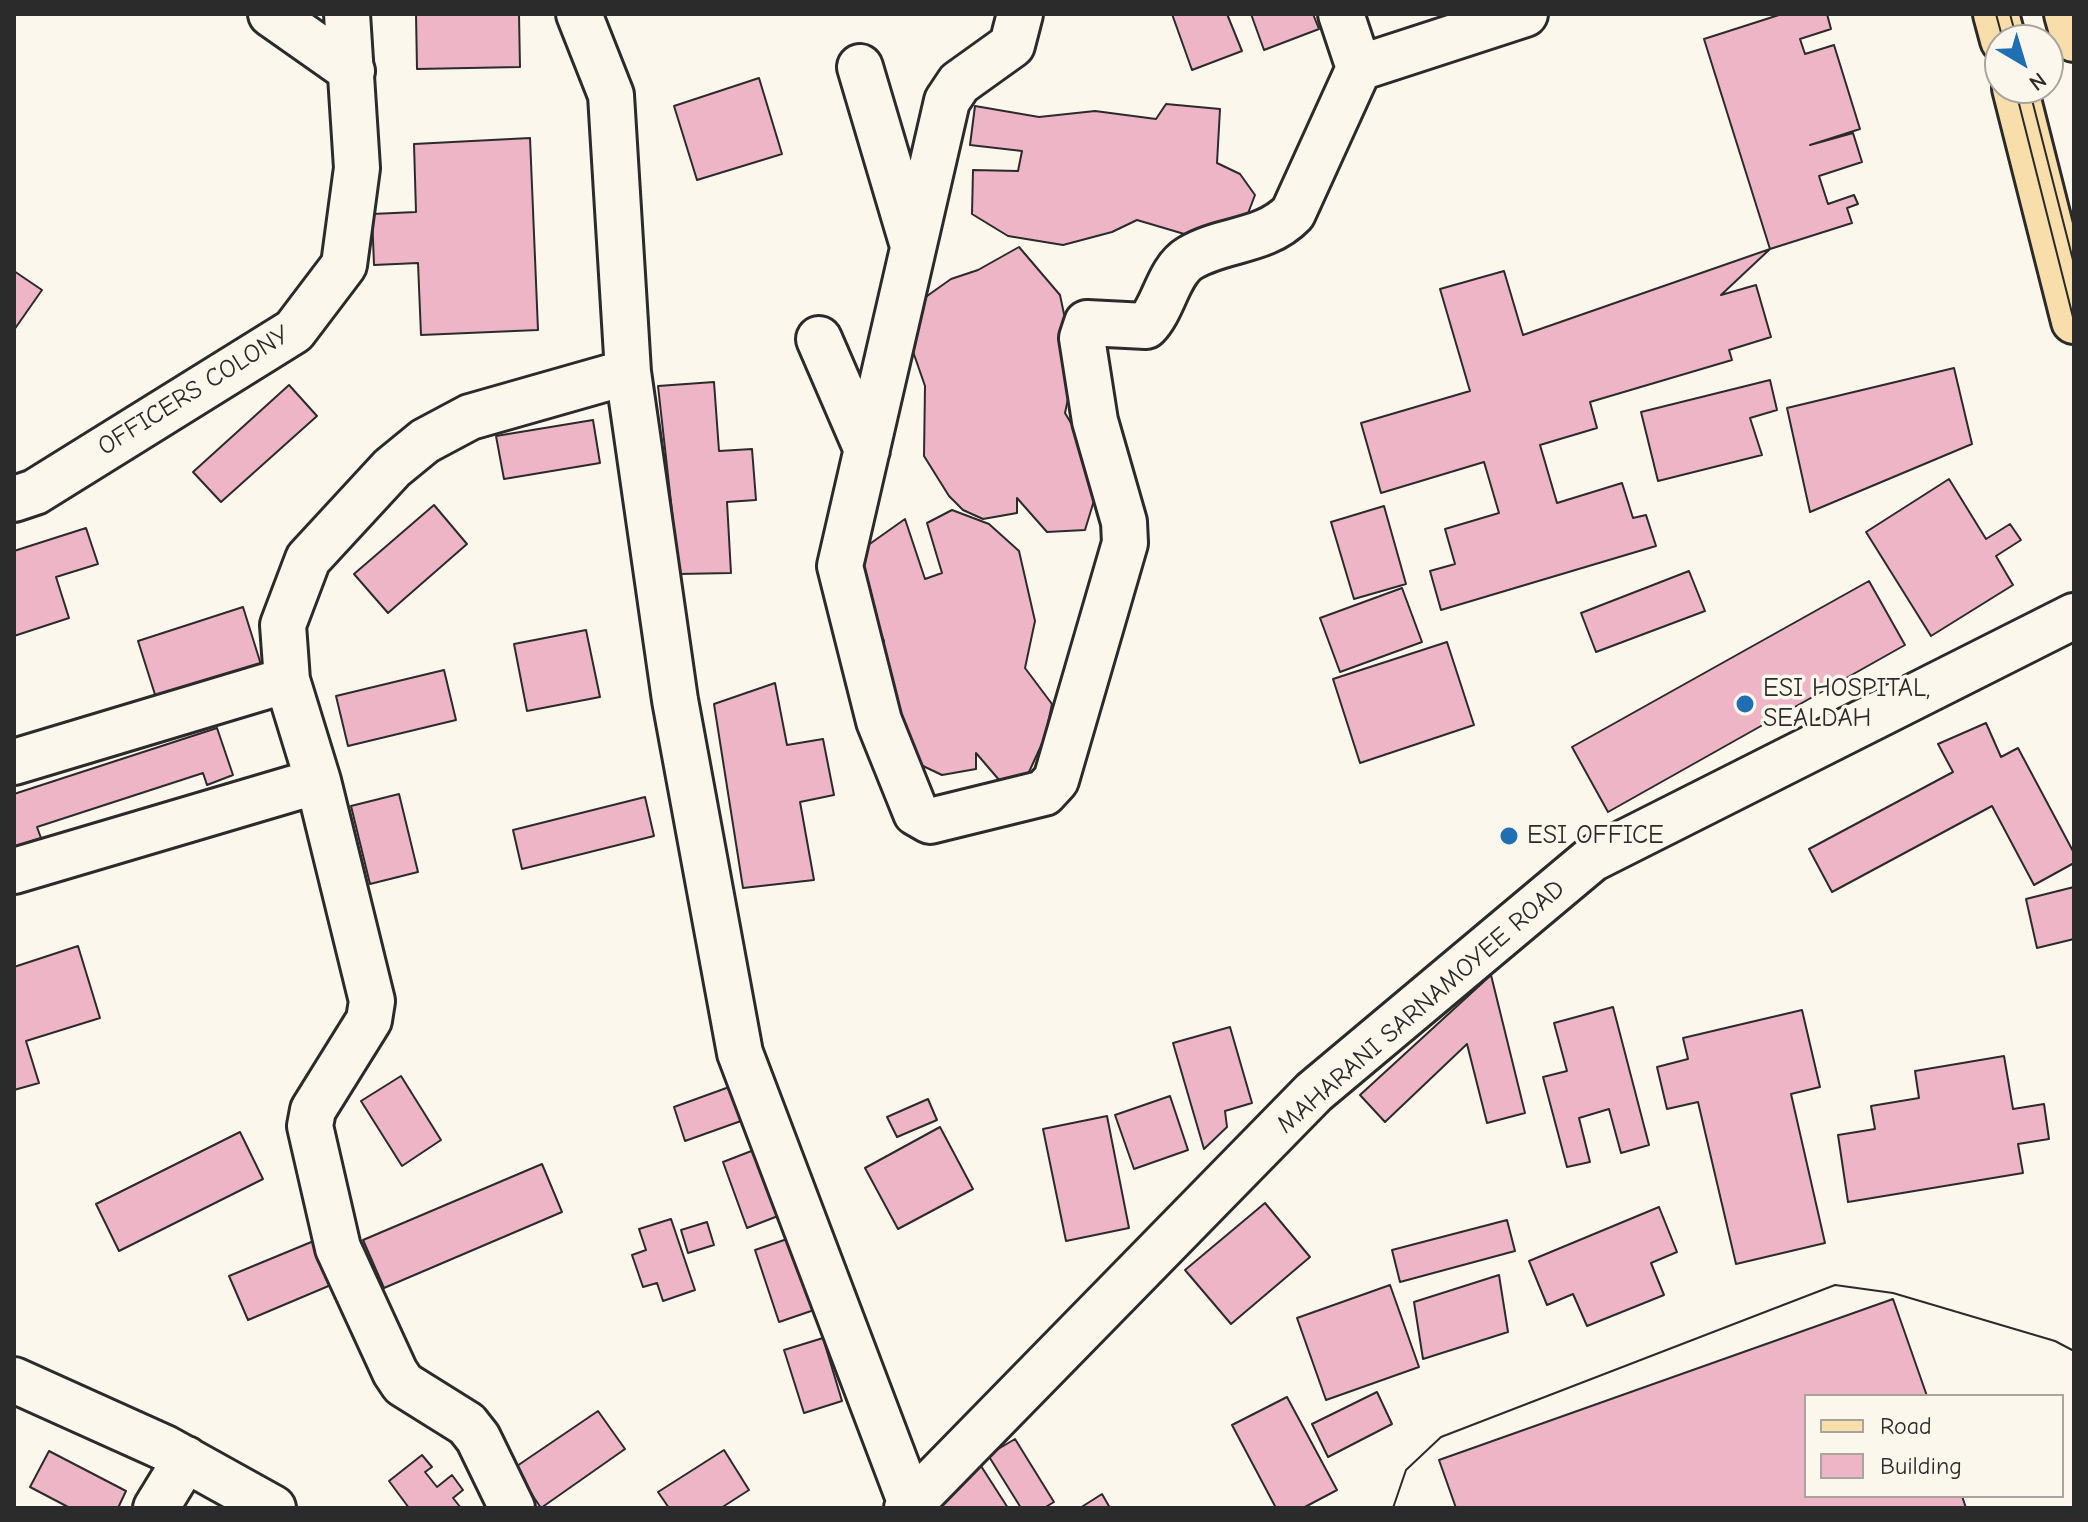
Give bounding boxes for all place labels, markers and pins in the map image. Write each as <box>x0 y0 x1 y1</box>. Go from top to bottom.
place label: ESI HOSPITAL, SEALDAH <box>1763 673 1930 734</box>
marker: ESI HOSPITAL, SEALDAH <box>1734 693 1756 715</box>
place label: ESI OFFICE <box>1527 820 1664 852</box>
marker: ESI OFFICE <box>1498 825 1520 847</box>

